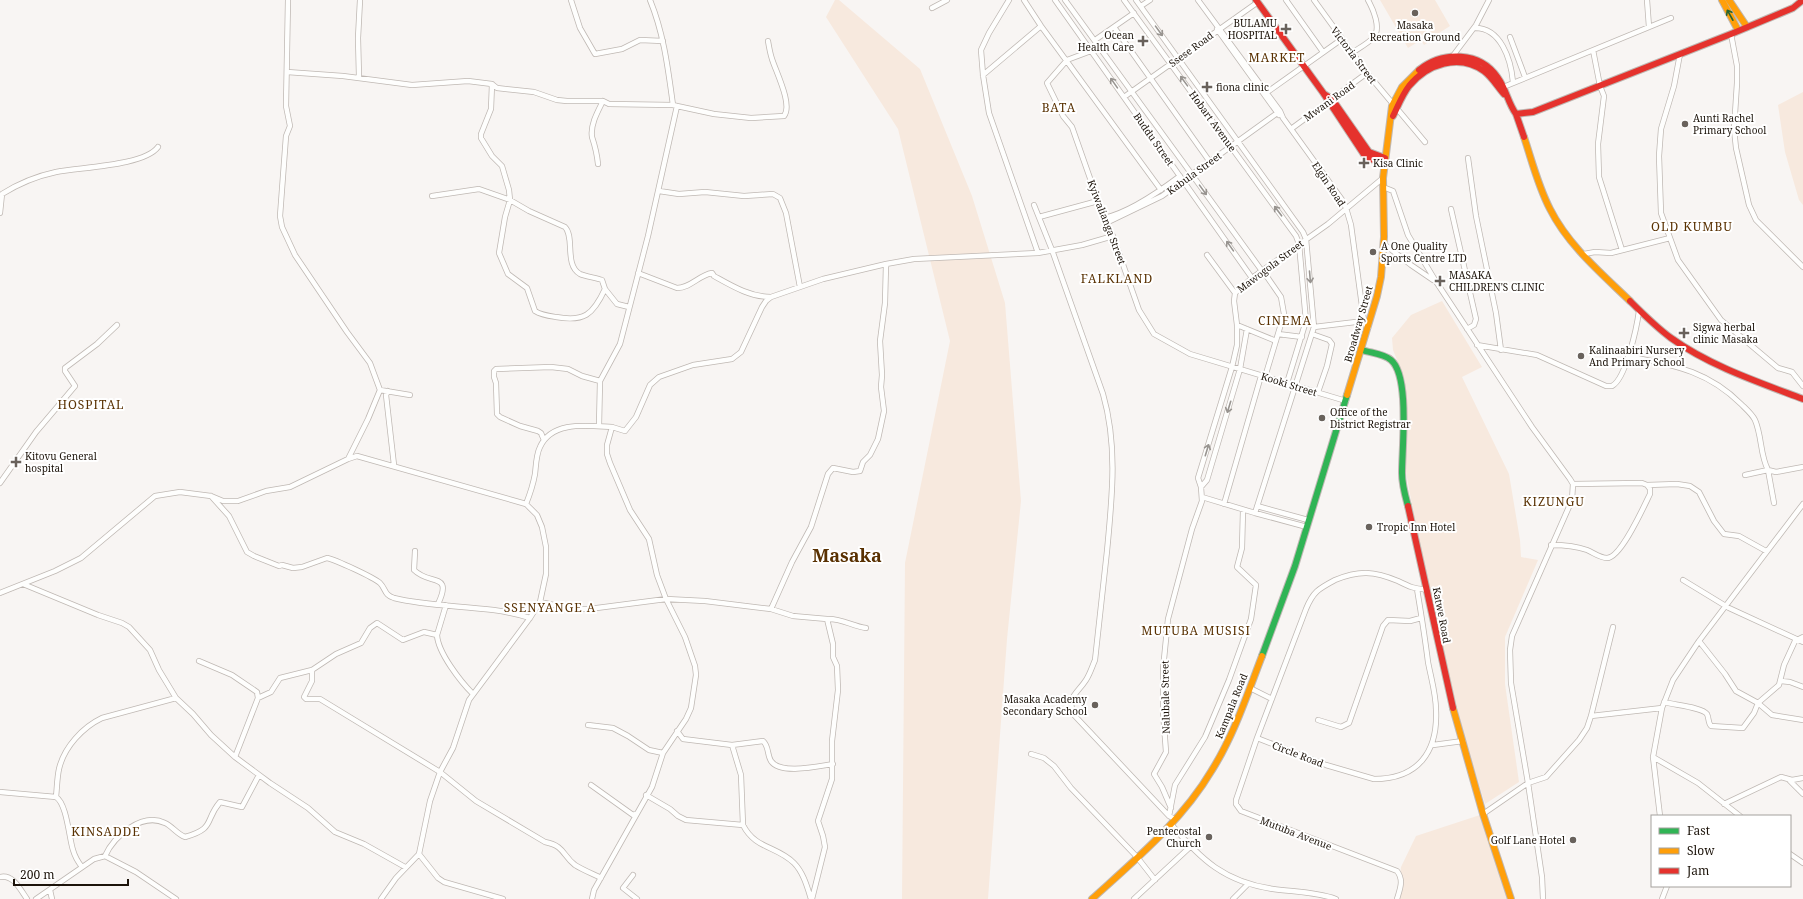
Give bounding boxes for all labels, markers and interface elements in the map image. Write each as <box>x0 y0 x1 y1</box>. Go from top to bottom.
marker: Masaka Recreation Ground <box>1410 8 1420 18</box>
one-way arrow <box>1726 9 1733 21</box>
place label: BULAMU HOSPITAL <box>1228 16 1278 42</box>
place label: Masaka Recreation Ground <box>1370 18 1460 44</box>
marker: BULAMU HOSPITAL <box>1280 23 1292 35</box>
street label: Victoria Street <box>1328 24 1380 87</box>
one-way arrow <box>1155 26 1163 37</box>
place label: Ocean Health Care <box>1078 28 1135 54</box>
street label: Ssese Road <box>1166 28 1216 70</box>
marker: Ocean Health Care <box>1137 35 1149 47</box>
district label: MARKET <box>1249 49 1305 66</box>
one-way arrow <box>1180 75 1188 86</box>
one-way arrow <box>1110 78 1118 89</box>
street label: Mwani Road <box>1301 78 1357 124</box>
place label: fiona clinic <box>1216 80 1269 94</box>
marker: fiona clinic <box>1201 81 1213 93</box>
street label: Hobart Avenue <box>1186 88 1240 154</box>
district label: BATA <box>1042 99 1076 116</box>
street label: Buddu Street <box>1130 110 1178 169</box>
place label: Aunti Rachel Primary School <box>1693 111 1766 137</box>
marker: Aunti Rachel Primary School <box>1680 119 1690 129</box>
street label: Kabula Street <box>1164 148 1225 198</box>
place label: Kisa Clinic <box>1373 156 1423 170</box>
marker: Kisa Clinic <box>1358 157 1370 169</box>
street label: Elgin Road <box>1309 159 1349 209</box>
street label: Kyiwalianga Street <box>1084 178 1130 267</box>
one-way arrow <box>1199 185 1207 196</box>
one-way arrow <box>1274 206 1282 217</box>
district label: OLD KUMBU <box>1651 218 1733 235</box>
street label: Mawogola Street <box>1234 236 1306 296</box>
place label: A One Quality Sports Centre LTD <box>1381 239 1467 265</box>
one-way arrow <box>1226 241 1234 252</box>
marker: A One Quality Sports Centre LTD <box>1368 247 1378 257</box>
place label: MASAKA CHILDREN'S CLINIC <box>1449 268 1544 294</box>
district label: FALKLAND <box>1081 270 1153 287</box>
one-way arrow <box>1306 270 1314 283</box>
marker: MASAKA CHILDREN'S CLINIC <box>1434 275 1446 287</box>
street label: Broadway Street <box>1340 284 1376 364</box>
district label: CINEMA <box>1258 312 1312 329</box>
place label: Sigwa herbal clinic Masaka <box>1693 320 1758 346</box>
marker: Sigwa herbal clinic Masaka <box>1678 327 1690 339</box>
place label: Kalinaabiri Nursery And Primary School <box>1589 343 1685 369</box>
marker: Kalinaabiri Nursery And Primary School <box>1576 351 1586 361</box>
street label: Kooki Street <box>1259 369 1319 399</box>
district label: HOSPITAL <box>57 396 125 413</box>
one-way arrow <box>1225 400 1232 413</box>
place label: Office of the District Registrar <box>1330 405 1411 431</box>
marker: Office of the District Registrar <box>1317 413 1327 423</box>
one-way arrow <box>1204 444 1211 457</box>
place label: Kitovu General hospital <box>25 449 97 475</box>
marker: Kitovu General hospital <box>10 456 22 468</box>
district label: KIZUNGU <box>1523 493 1585 510</box>
place label: Tropic Inn Hotel <box>1377 520 1455 534</box>
marker: Tropic Inn Hotel <box>1364 522 1374 532</box>
district label: Masaka <box>812 543 882 567</box>
street label: Katwe Road <box>1430 586 1454 644</box>
district label: SSENYANGE A <box>504 599 596 616</box>
district label: MUTUBA MUSISI <box>1141 622 1251 639</box>
street label: Nalubale Street <box>1157 660 1173 734</box>
street label: Kampala Road <box>1212 671 1250 741</box>
place label: Masaka Academy Secondary School <box>1003 692 1087 718</box>
marker: Masaka Academy Secondary School <box>1090 700 1100 710</box>
street label: Circle Road <box>1270 738 1326 770</box>
street label: Mutuba Avenue <box>1258 813 1334 853</box>
legend <box>1651 815 1791 887</box>
text: Fast <box>1687 822 1710 839</box>
district label: KINSADDE <box>71 823 141 840</box>
place label: Pentecostal Church <box>1147 824 1202 850</box>
marker: Pentecostal Church <box>1204 832 1214 842</box>
place label: Golf Lane Hotel <box>1491 833 1565 847</box>
marker: Golf Lane Hotel <box>1568 835 1578 845</box>
text: Slow <box>1687 842 1715 859</box>
scale bar <box>14 861 128 887</box>
text: Jam <box>1686 862 1709 879</box>
text: 200 m <box>20 866 55 883</box>

